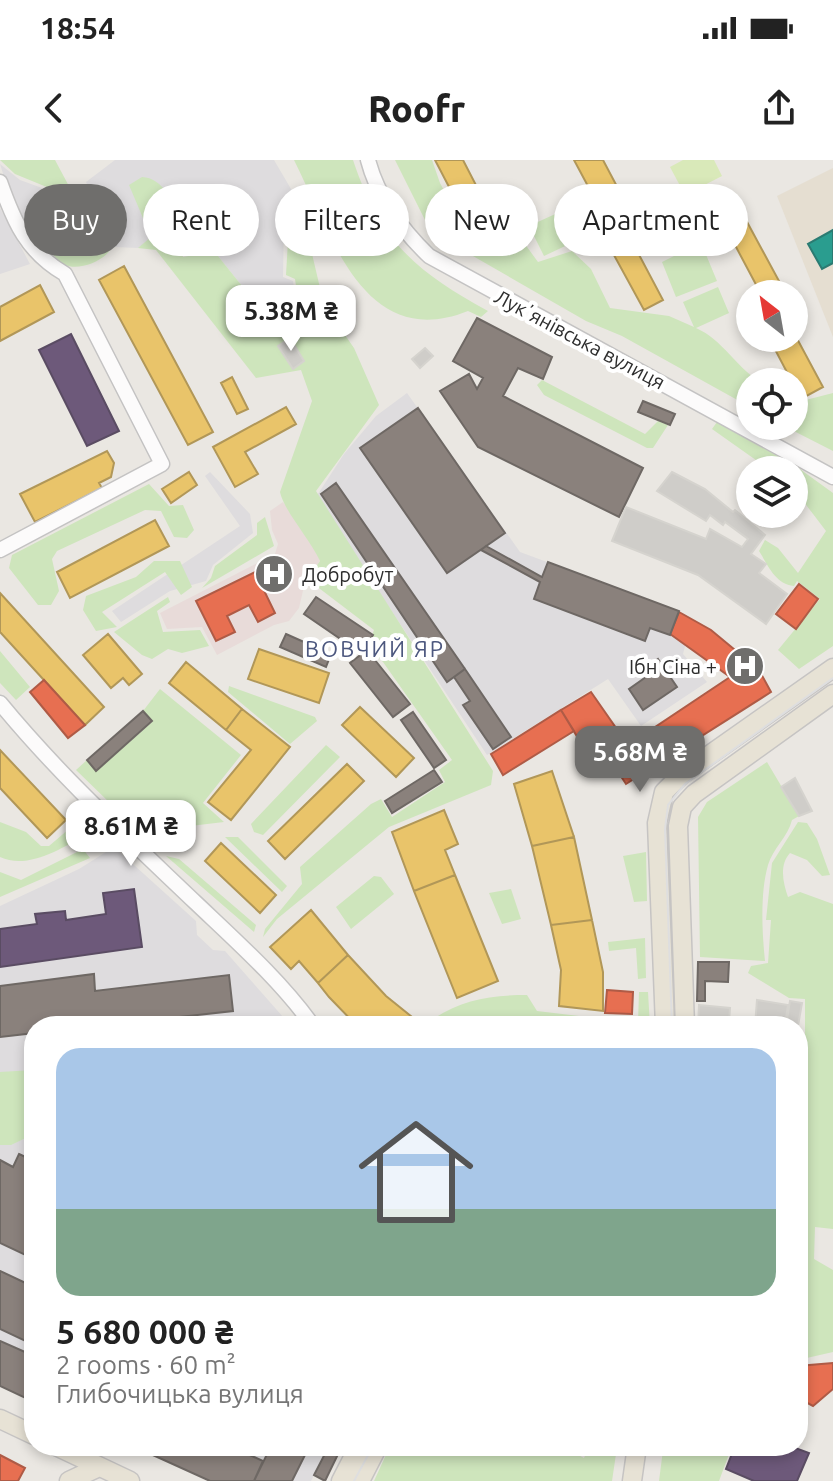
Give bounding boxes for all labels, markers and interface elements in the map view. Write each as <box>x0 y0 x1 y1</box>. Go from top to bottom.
text: 18:54 <box>40 11 115 45</box>
icon: back <box>32 86 76 130</box>
icon: share <box>757 86 801 130</box>
text: Roofr <box>368 88 465 129</box>
chip: Buy <box>24 184 127 256</box>
chip: Rent <box>143 184 259 256</box>
chip: Filters <box>275 184 409 256</box>
chip: New <box>425 184 538 256</box>
chip: Apartment <box>554 184 748 256</box>
north arrow <box>736 280 808 352</box>
map controls <box>736 280 808 528</box>
street label: Лукʼянівська вулиця <box>491 284 669 394</box>
pin: 5.38M ₴ <box>217 285 365 353</box>
text: 5.38M ₴ <box>244 296 338 325</box>
button: locate <box>736 368 808 440</box>
button: layers <box>736 456 808 528</box>
hospital icon: Добробут <box>253 553 295 595</box>
place label: Добробут <box>302 563 393 586</box>
district label: ВОВЧИЙ ЯР <box>305 636 445 661</box>
hospital icon: Ібн Сіна + <box>724 645 766 687</box>
place label: Ібн Сіна + <box>629 655 717 678</box>
pin: 5.68M ₴ <box>566 726 714 794</box>
text: 5.68M ₴ <box>593 737 687 766</box>
pin: 8.61M ₴ <box>57 800 205 868</box>
text: 8.61M ₴ <box>84 811 178 840</box>
icon: home <box>344 1100 488 1244</box>
text: 5 680 000 ₴ <box>56 1312 234 1350</box>
text: 2 rooms · 60 m² <box>56 1350 236 1379</box>
text: Глибочицька вулиця <box>56 1379 304 1408</box>

